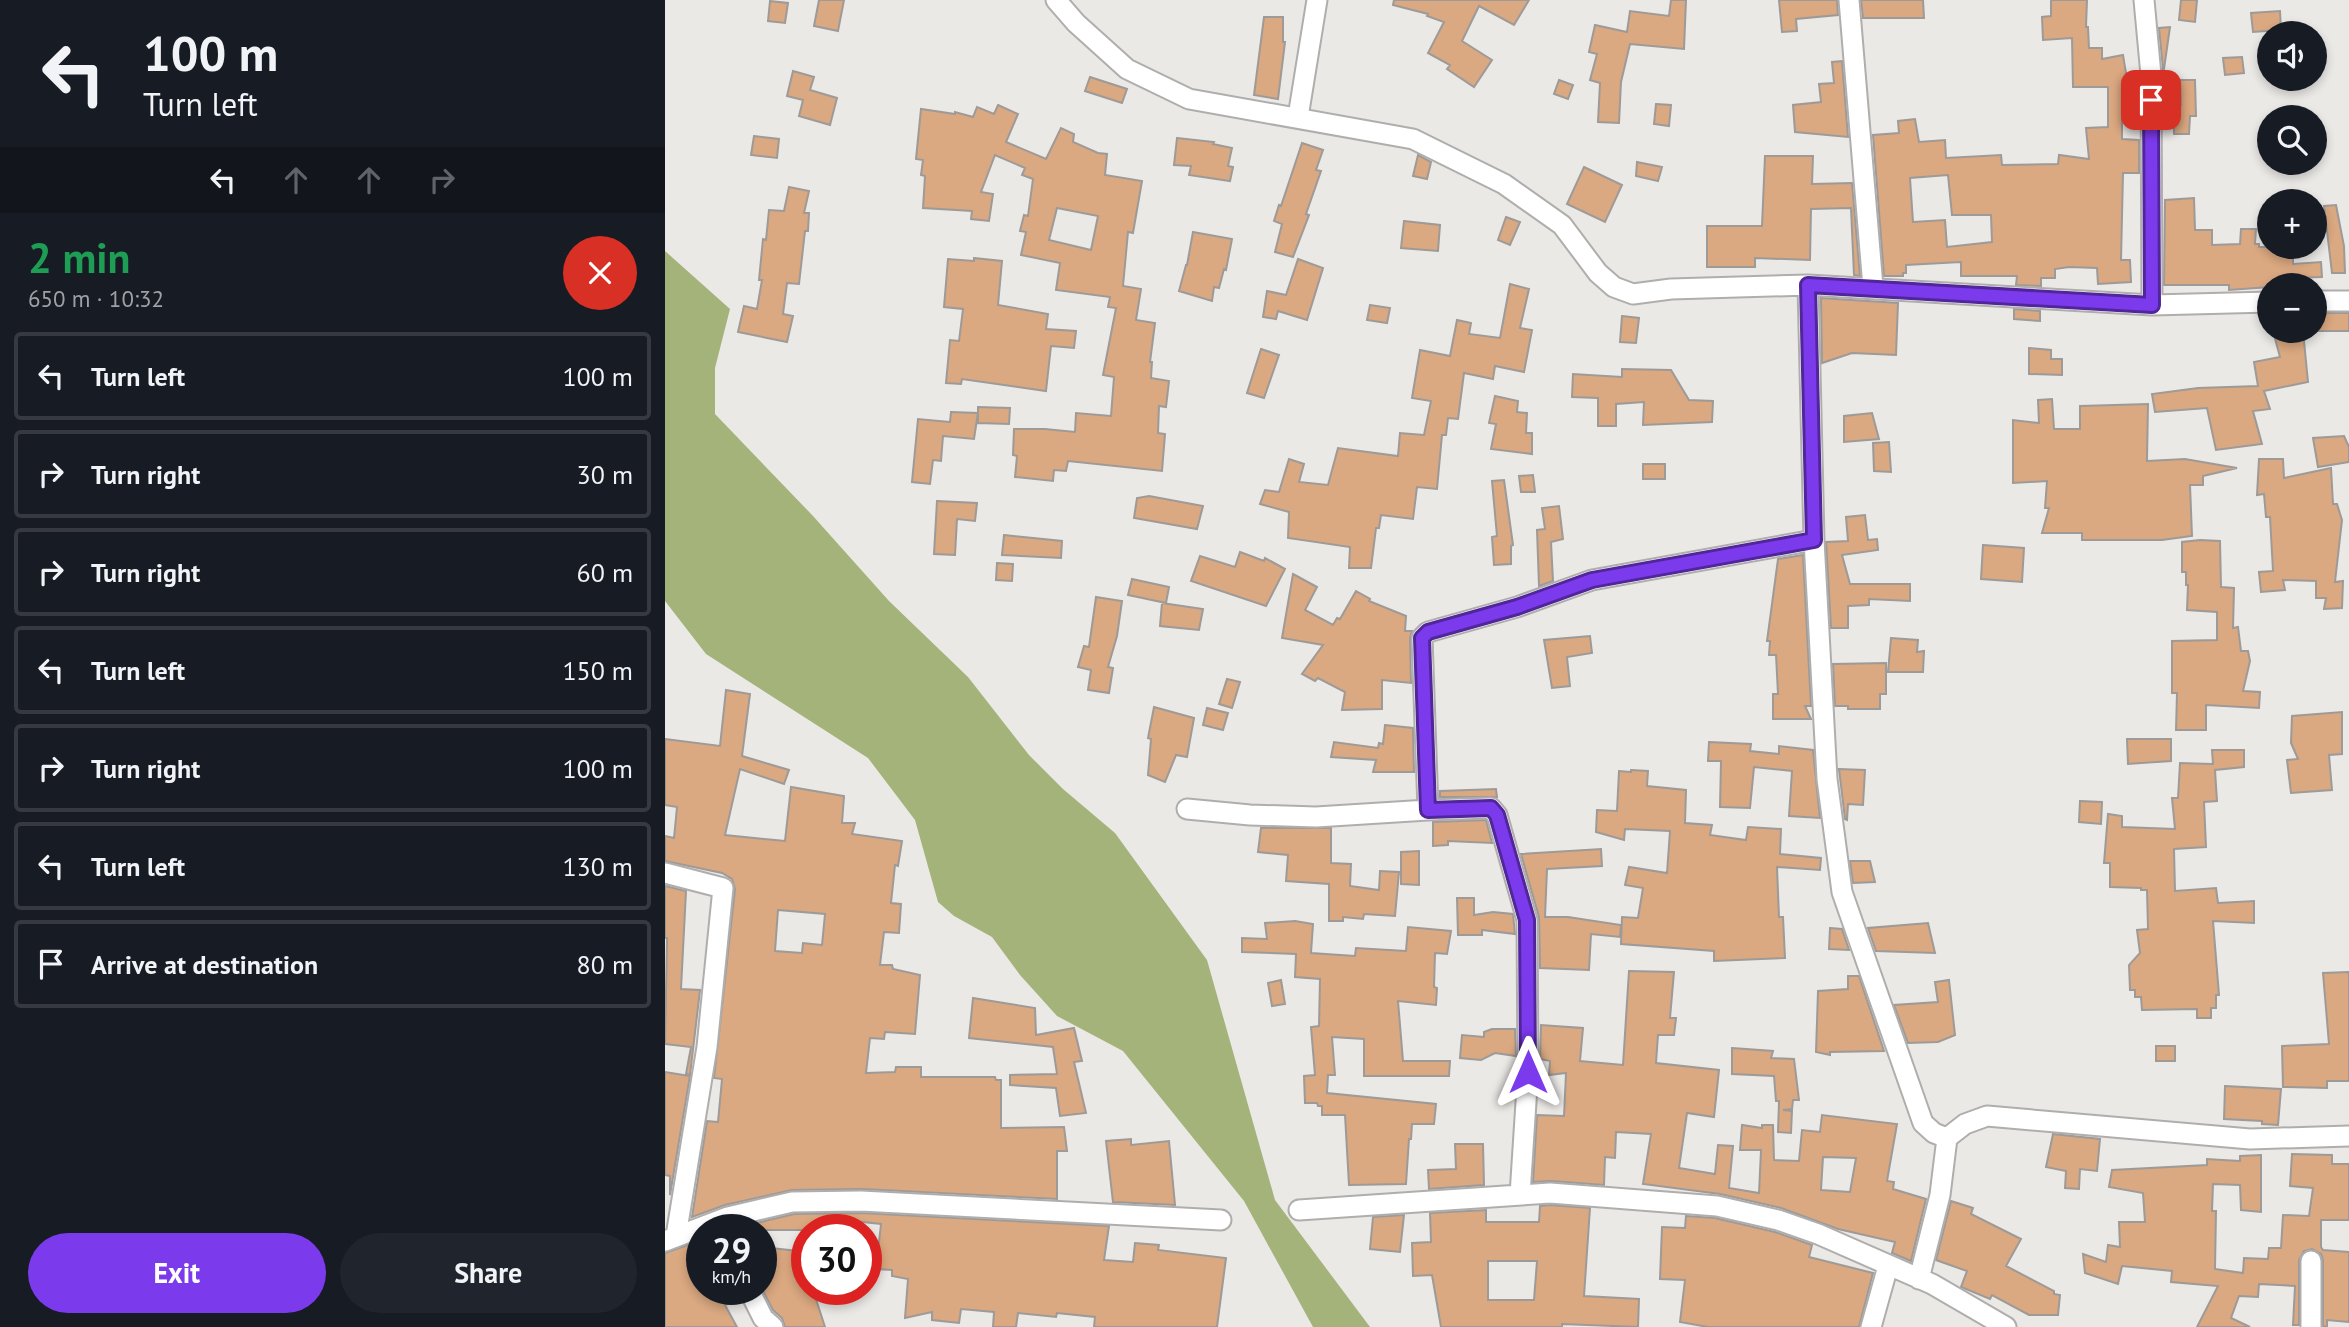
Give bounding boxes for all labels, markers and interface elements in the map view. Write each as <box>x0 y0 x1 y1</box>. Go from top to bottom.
text: 100 m <box>143 21 278 85</box>
map controls <box>2257 21 2327 343</box>
button: sound <box>2257 21 2327 91</box>
icon: left <box>28 28 119 119</box>
pin <box>2121 70 2181 130</box>
icon: arrive <box>2132 81 2170 119</box>
text: Turn left <box>143 83 258 125</box>
button: search <box>2257 105 2327 175</box>
icon: left <box>204 161 242 199</box>
icon: ahead <box>277 161 315 199</box>
icon: ahead <box>350 161 388 199</box>
icon: right <box>423 161 461 199</box>
button: + <box>2257 189 2327 259</box>
text: 2 min <box>28 230 130 285</box>
button: close <box>563 236 637 310</box>
button: − <box>2257 273 2327 343</box>
text: 650 m · 10:32 <box>28 284 164 313</box>
icon: left <box>32 357 70 395</box>
text: Turn left <box>91 360 185 393</box>
text: 100 m <box>562 360 633 393</box>
icon: right <box>32 455 70 493</box>
text: Turn right <box>91 458 200 491</box>
text: 30 m <box>577 458 633 491</box>
icon: right <box>32 553 70 591</box>
text: Turn right <box>91 556 200 589</box>
text: 60 m <box>577 556 633 589</box>
icon: left <box>32 651 70 689</box>
text: Turn left <box>91 654 185 687</box>
text: 150 m <box>562 654 633 687</box>
icon: right <box>32 749 70 787</box>
text: Turn right <box>91 752 200 785</box>
text: 100 m <box>562 752 633 785</box>
icon: left <box>32 847 70 885</box>
text: Turn left <box>91 850 185 883</box>
text: 130 m <box>562 850 633 883</box>
icon: arrive <box>32 945 70 983</box>
text: Arrive at destination <box>91 948 318 981</box>
text: 80 m <box>577 948 633 981</box>
position arrow <box>1491 1035 1565 1109</box>
speed limit sign: 30 <box>791 1214 882 1305</box>
text: 29 <box>712 1227 751 1273</box>
button: Exit <box>28 1233 326 1313</box>
button: Share <box>340 1233 637 1313</box>
text: km/h <box>712 1265 751 1288</box>

